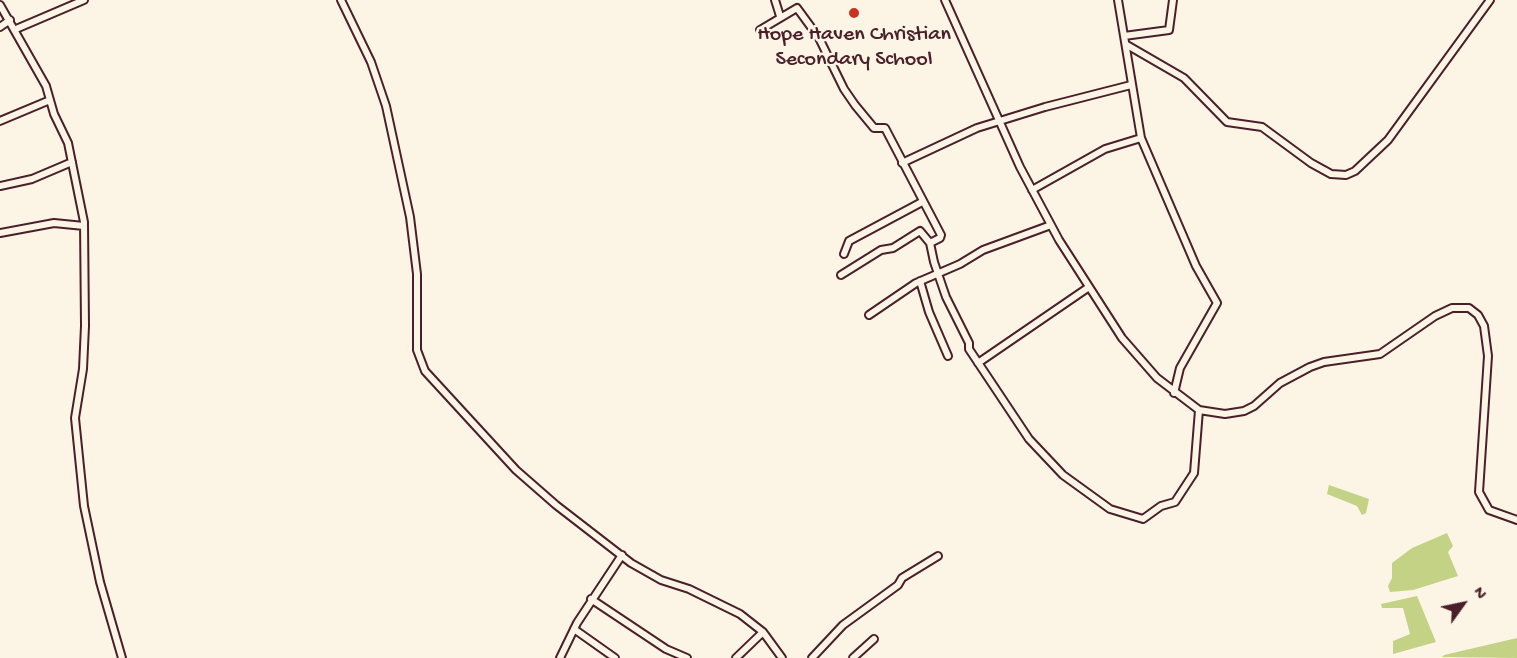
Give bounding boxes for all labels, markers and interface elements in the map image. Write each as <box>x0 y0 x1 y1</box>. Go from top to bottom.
marker: Hope Haven Christian Secondary School <box>847 6 861 20</box>
place label: Hope Haven Christian Secondary School <box>757 23 951 74</box>
north arrow <box>1433 574 1493 634</box>
text: N <box>1468 584 1489 603</box>

